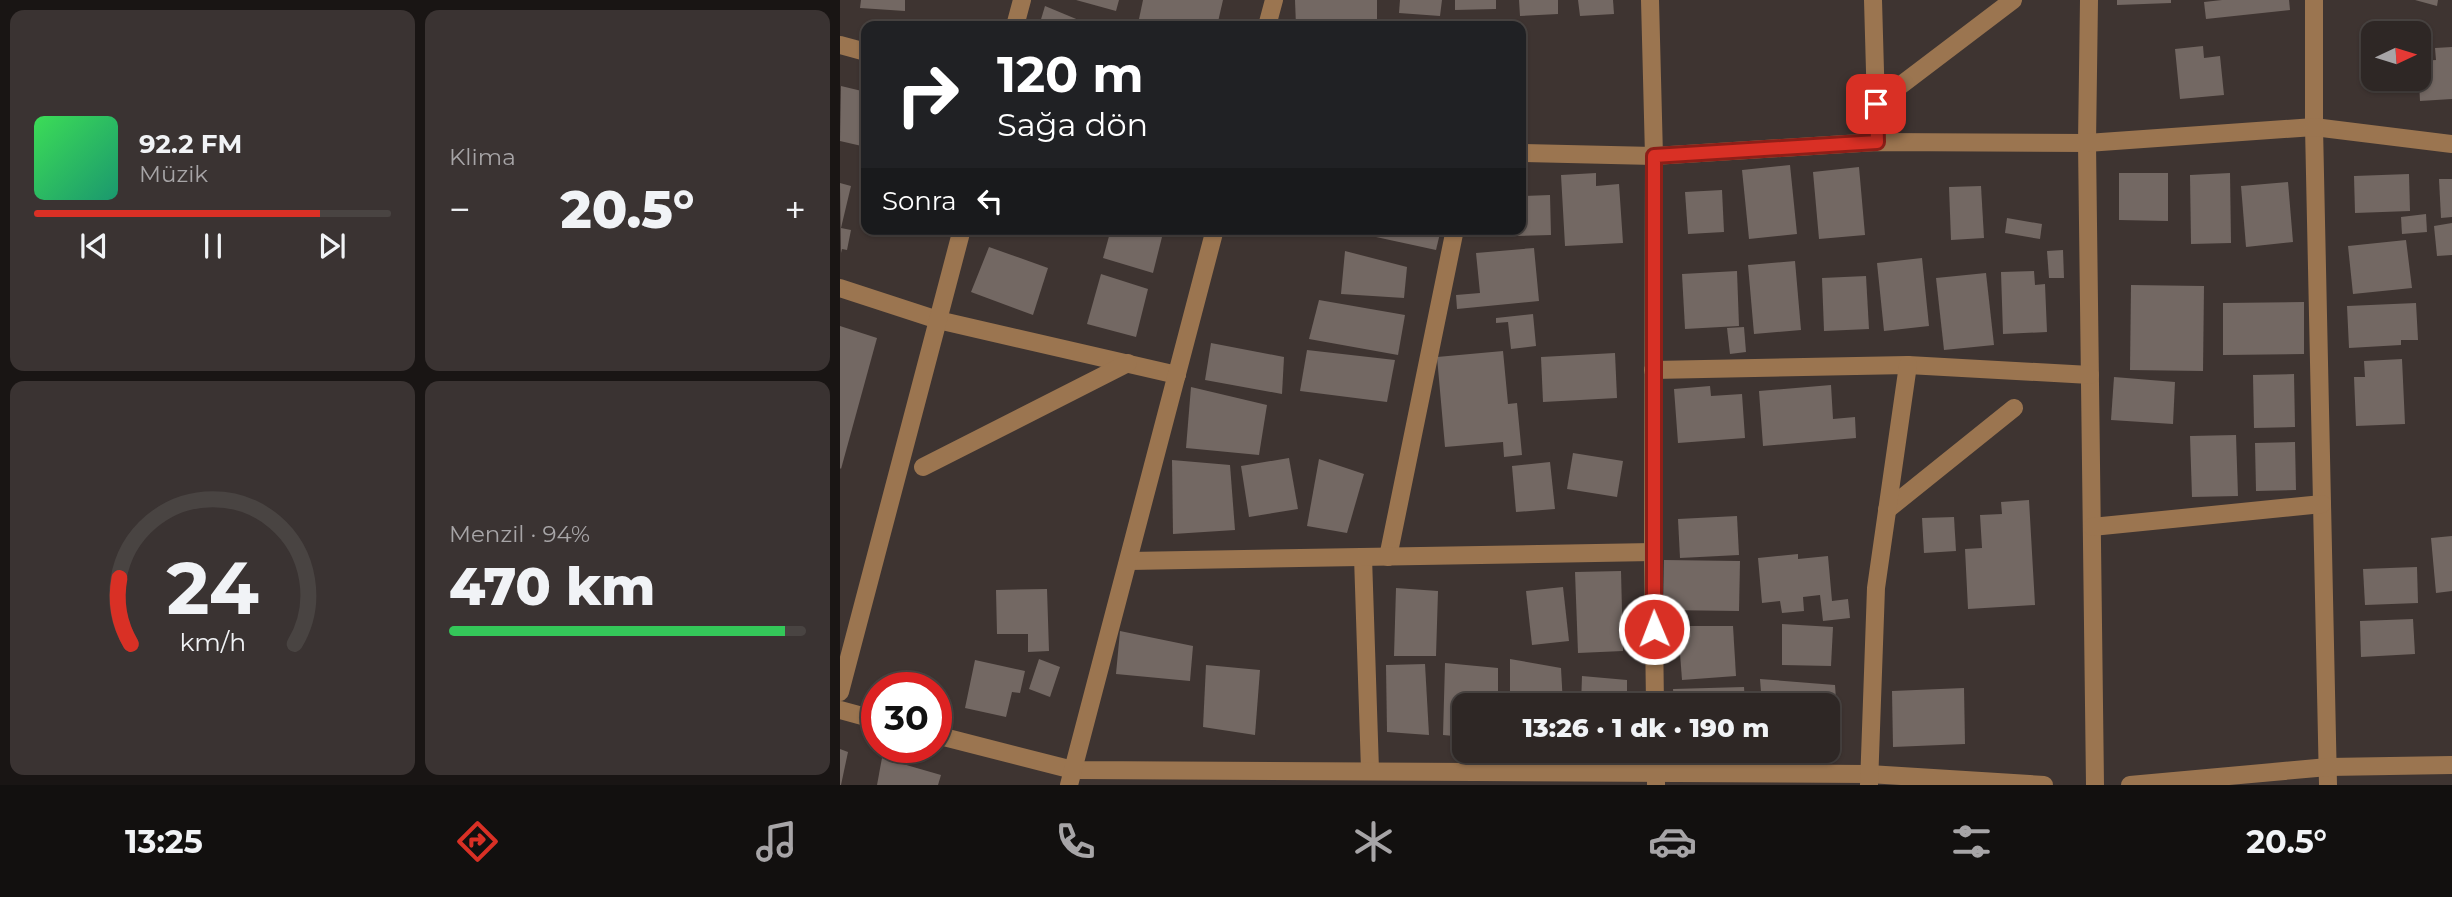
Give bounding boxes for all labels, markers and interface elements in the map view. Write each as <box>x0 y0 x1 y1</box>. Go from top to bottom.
north arrow <box>2361 21 2431 91</box>
map controls <box>2361 21 2431 91</box>
text: 120 m <box>997 45 1144 104</box>
icon: right <box>882 49 973 140</box>
pin <box>1846 74 1906 134</box>
icon: arrive <box>1857 85 1895 123</box>
text: Sağa dön <box>997 105 1148 144</box>
text: 92.2 FM <box>139 128 242 160</box>
text: Klima <box>449 143 516 171</box>
text: Müzik <box>139 160 208 188</box>
text: 20.5° <box>561 178 694 241</box>
icon: left <box>971 182 1009 220</box>
text: Sonra <box>882 185 957 217</box>
text: − <box>449 186 471 233</box>
text: + <box>784 186 806 233</box>
icon: previous <box>75 227 113 265</box>
icon: pause <box>194 227 232 265</box>
icon: next <box>313 227 351 265</box>
text: Menzil · 94% <box>449 520 590 548</box>
text: 24 <box>166 544 259 632</box>
text: 470 km <box>449 555 655 618</box>
position arrow <box>1617 592 1691 666</box>
text: km/h <box>179 627 246 657</box>
speed limit sign: 30 <box>861 672 952 763</box>
text: 13:26 · 1 dk · 190 m <box>1523 712 1769 744</box>
icon: directions <box>453 817 502 866</box>
icon: music <box>752 817 801 866</box>
icon: phone <box>1051 817 1100 866</box>
icon: climate <box>1349 817 1398 866</box>
icon: car <box>1648 817 1697 866</box>
icon: filters <box>1947 817 1996 866</box>
text: 13:25 <box>125 822 203 861</box>
text: 20.5° <box>2246 822 2327 861</box>

